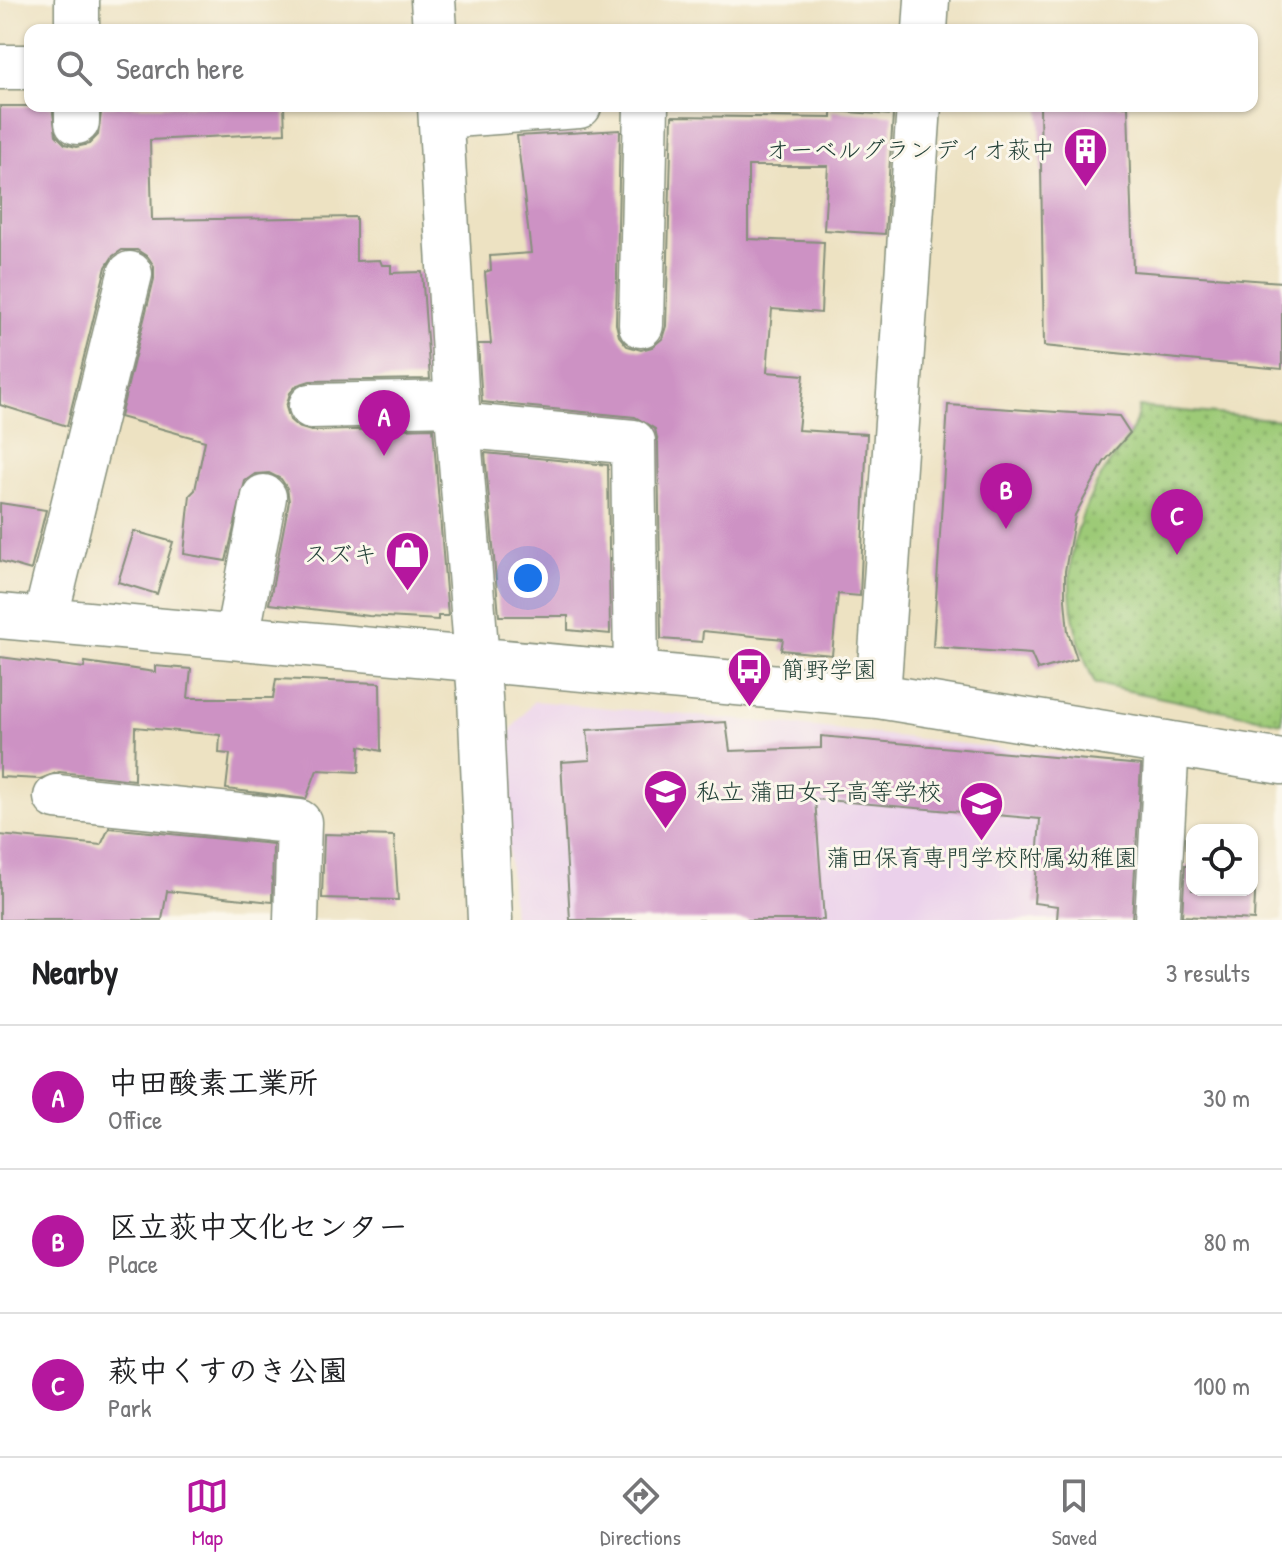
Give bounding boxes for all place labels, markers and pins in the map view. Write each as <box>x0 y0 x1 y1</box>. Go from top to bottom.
building icon: オーベルグランディオ萩中 <box>1062 125 1110 188</box>
place label: オーベルグランディオ萩中 <box>766 133 1055 165</box>
pin: A <box>358 390 410 456</box>
pin: B <box>980 463 1032 529</box>
pin: C <box>1151 489 1203 555</box>
shop icon: スズキ <box>384 529 432 592</box>
place label: スズキ <box>304 537 377 569</box>
bus stop icon: 簡野学園 <box>726 645 774 708</box>
place label: 簡野学園 <box>781 653 877 685</box>
school or university icon: 私立 蒲田女子高等学校 <box>641 767 689 830</box>
place label: 私立 蒲田女子高等学校 <box>696 775 942 807</box>
school or university icon: 蒲田保育専門学校附属幼稚園 <box>958 779 1006 842</box>
place label: 蒲田保育専門学校附属幼稚園 <box>826 841 1138 873</box>

